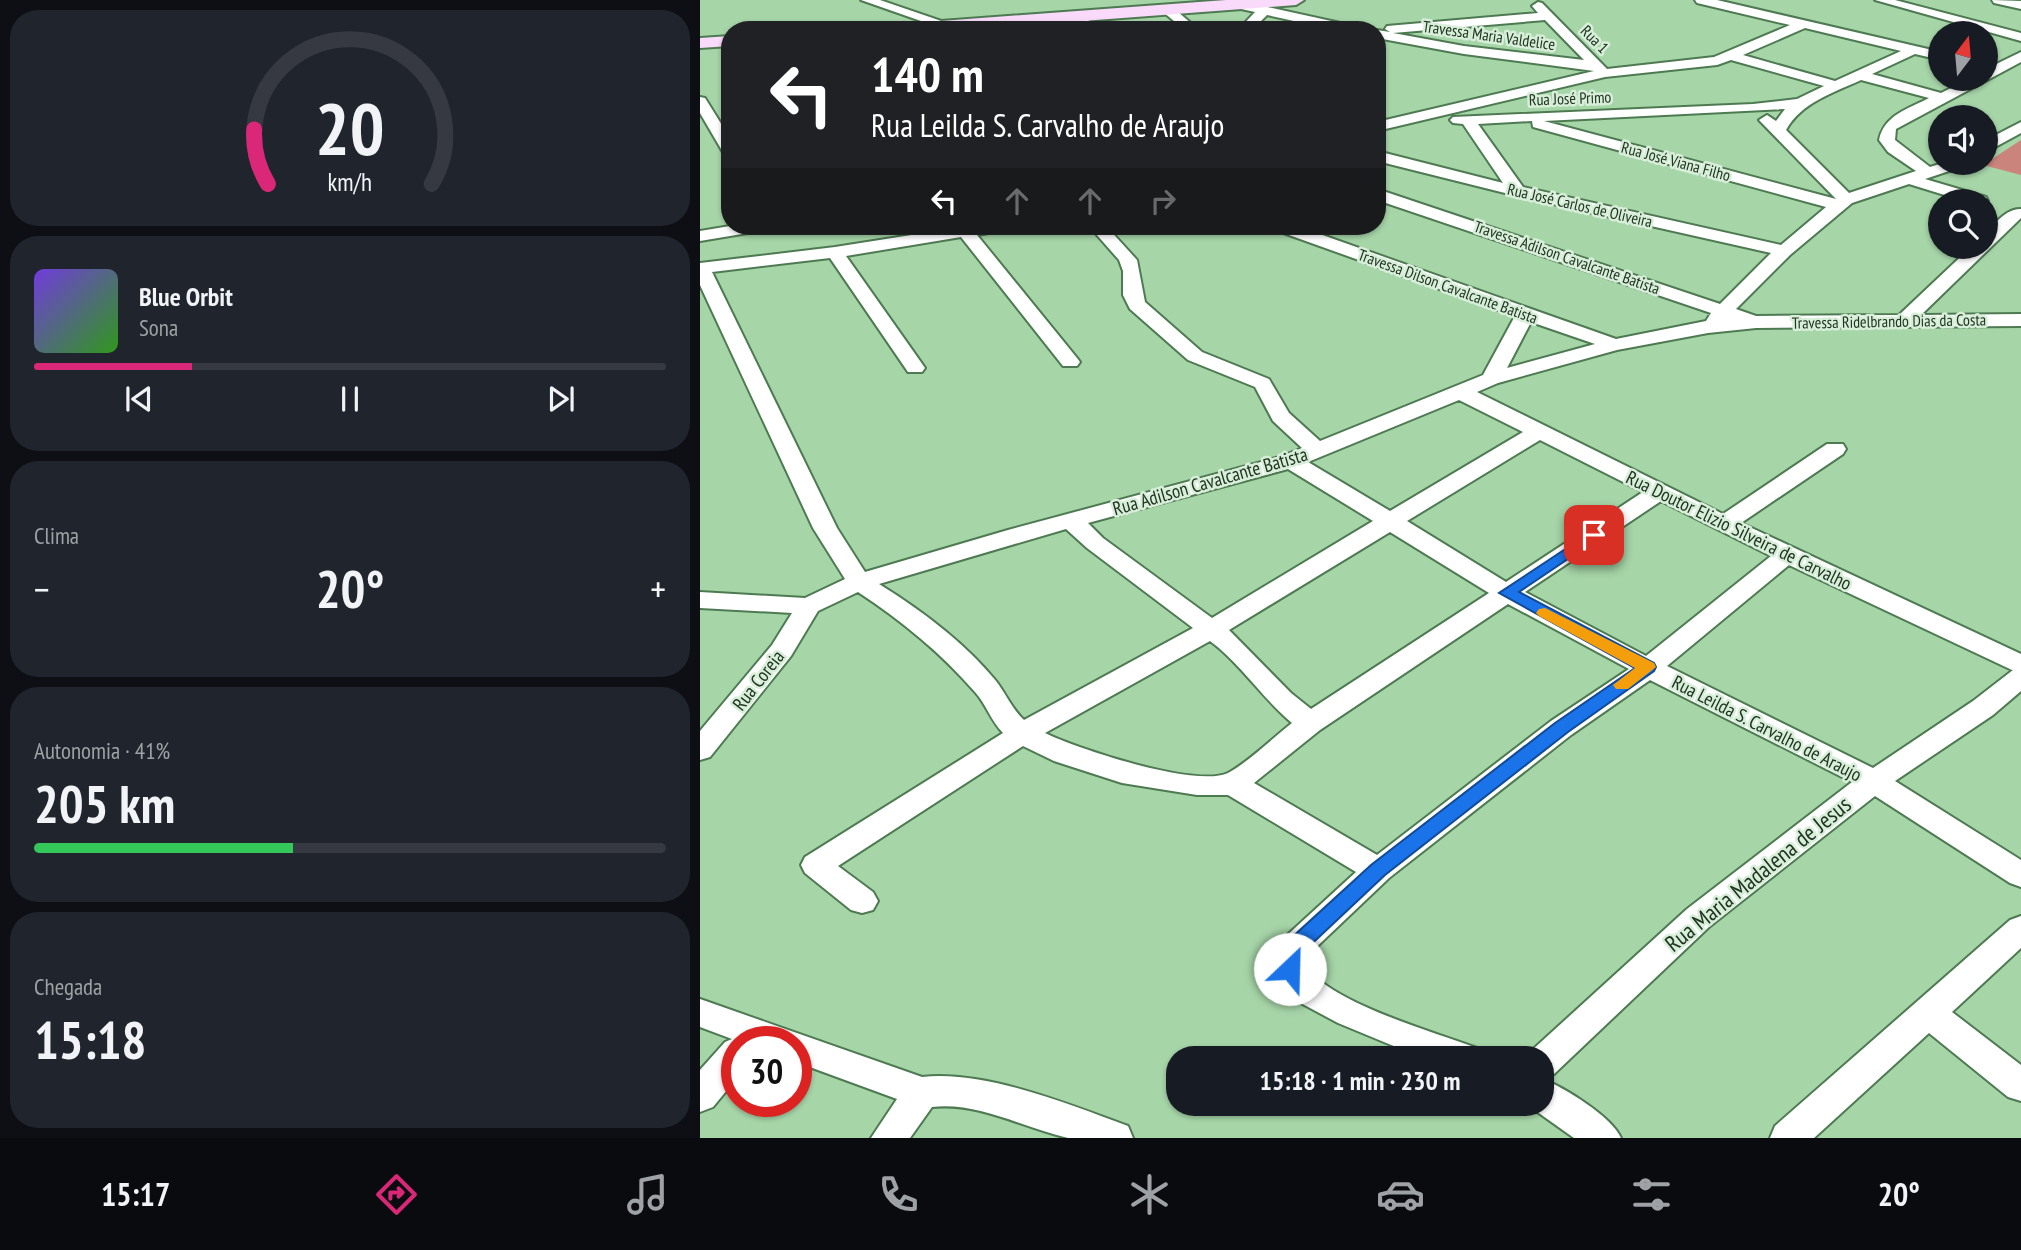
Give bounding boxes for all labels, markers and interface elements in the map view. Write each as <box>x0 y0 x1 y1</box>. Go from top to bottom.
street label: Travessa Maria Valdelice <box>1422 16 1556 54</box>
street label: Rua 1 <box>1577 21 1613 57</box>
north arrow <box>1928 21 1998 91</box>
map controls <box>1928 21 1998 259</box>
text: 140 m <box>871 42 984 106</box>
icon: left <box>756 49 847 140</box>
text: 20 <box>315 80 385 174</box>
street label: Rua José Primo <box>1528 87 1612 109</box>
text: Rua Leilda S. Carvalho de Araujo <box>871 104 1224 146</box>
button: sound <box>1928 105 1998 175</box>
street label: Rua José Viana Filho <box>1619 137 1733 185</box>
text: km/h <box>328 166 372 198</box>
street label: Rua José Carlos de Oliveira <box>1506 179 1654 231</box>
icon: left <box>925 182 963 220</box>
icon: ahead <box>998 182 1036 220</box>
icon: ahead <box>1071 182 1109 220</box>
icon: right <box>1144 182 1182 220</box>
button: search <box>1928 189 1998 259</box>
street label: Travessa Adilson Cavalcante Batista <box>1471 216 1663 298</box>
street label: Travessa Dilson Cavalcante Batista <box>1355 244 1541 328</box>
text: Blue Orbit <box>139 280 233 313</box>
street label: Travessa Ridelbrando Dias da Costa <box>1792 309 1986 333</box>
text: Sona <box>139 313 178 342</box>
icon: previous <box>120 380 158 418</box>
icon: pause <box>331 380 369 418</box>
icon: next <box>542 380 580 418</box>
street label: Rua Adilson Cavalcante Batista <box>1110 442 1310 520</box>
street label: Rua Doutor Elizio Silveira de Carvalho <box>1622 465 1856 595</box>
pin <box>1564 505 1624 565</box>
icon: arrive <box>1575 516 1613 554</box>
text: Clima <box>34 521 79 550</box>
text: 20° <box>316 555 384 622</box>
text: − <box>34 564 50 613</box>
text: + <box>650 564 666 613</box>
street label: Rua Coreia <box>727 645 789 715</box>
street label: Rua Leilda S. Carvalho de Araujo <box>1668 670 1866 786</box>
text: Autonomia · 41% <box>34 736 170 765</box>
text: 205 km <box>34 770 175 837</box>
street label: Rua Maria Madalena de Jesus <box>1659 789 1857 958</box>
position arrow <box>1253 932 1327 1006</box>
text: Chegada <box>34 972 102 1001</box>
text: 15:18 <box>34 1006 146 1073</box>
speed limit sign: 30 <box>721 1026 812 1117</box>
text: 15:18 · 1 min · 230 m <box>1260 1064 1460 1097</box>
icon: directions <box>372 1170 421 1219</box>
icon: music <box>623 1170 672 1219</box>
icon: phone <box>874 1170 923 1219</box>
icon: climate <box>1125 1170 1174 1219</box>
icon: car <box>1376 1170 1425 1219</box>
icon: filters <box>1627 1170 1676 1219</box>
text: 15:17 <box>101 1173 170 1215</box>
text: 20° <box>1878 1173 1920 1215</box>

